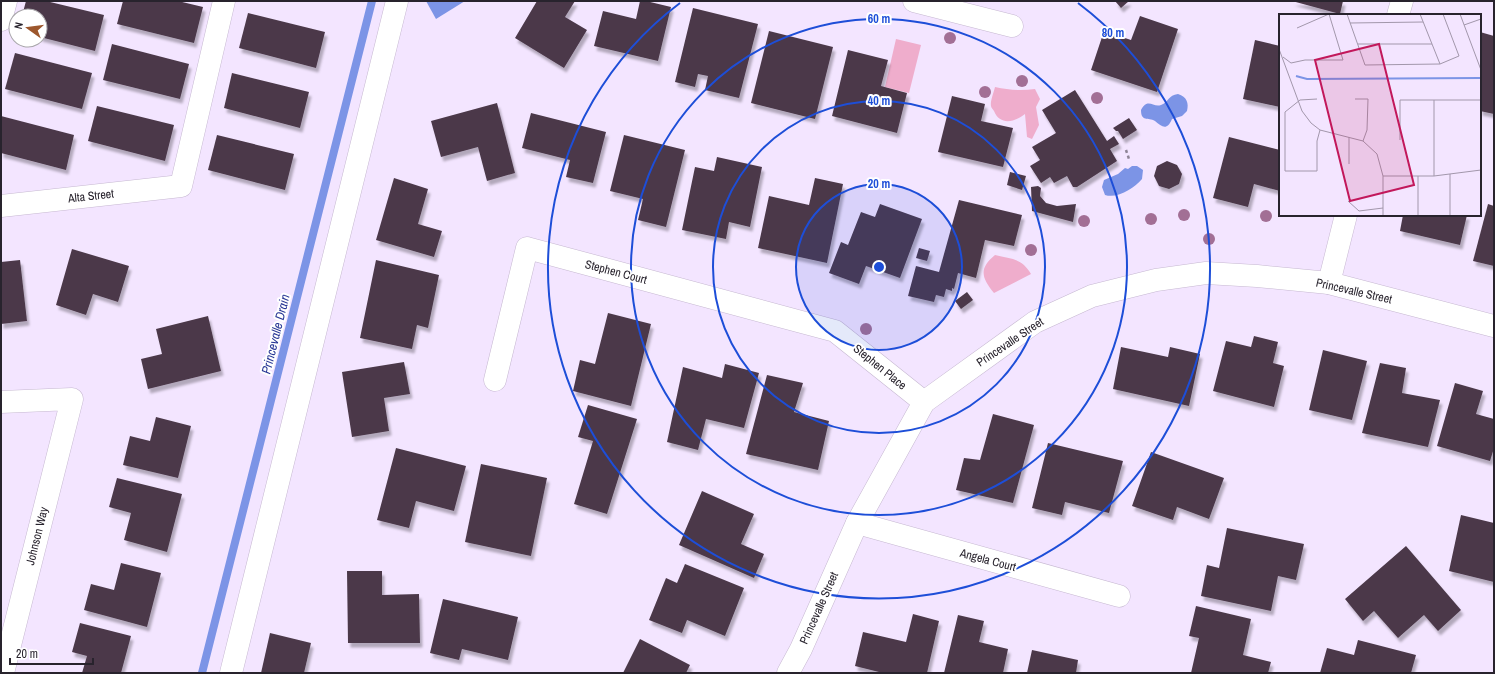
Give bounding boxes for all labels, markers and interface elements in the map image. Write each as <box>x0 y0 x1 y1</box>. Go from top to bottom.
north arrow <box>8 8 48 48</box>
text: 60 m <box>868 11 890 27</box>
inset map <box>1279 14 1481 216</box>
text: N <box>11 21 26 30</box>
text: 80 m <box>1102 25 1124 41</box>
text: 40 m <box>868 93 890 109</box>
text: 20 m <box>868 176 890 192</box>
street label: Alta Street <box>66 186 115 206</box>
street label: Stephen Court <box>583 256 649 288</box>
centre of rings <box>872 260 886 274</box>
street label: Princevalle Street <box>1314 274 1394 308</box>
water label: Princevalle Drain <box>257 292 294 376</box>
street label: Princevalle Street <box>973 314 1047 370</box>
street label: Stephen Place <box>850 341 910 393</box>
street label: Johnson Way <box>22 505 52 567</box>
street label: Angela Court <box>957 545 1018 575</box>
street label: Princevalle Street <box>796 569 842 647</box>
scale bar <box>10 640 93 666</box>
text: 20 m <box>16 646 38 662</box>

